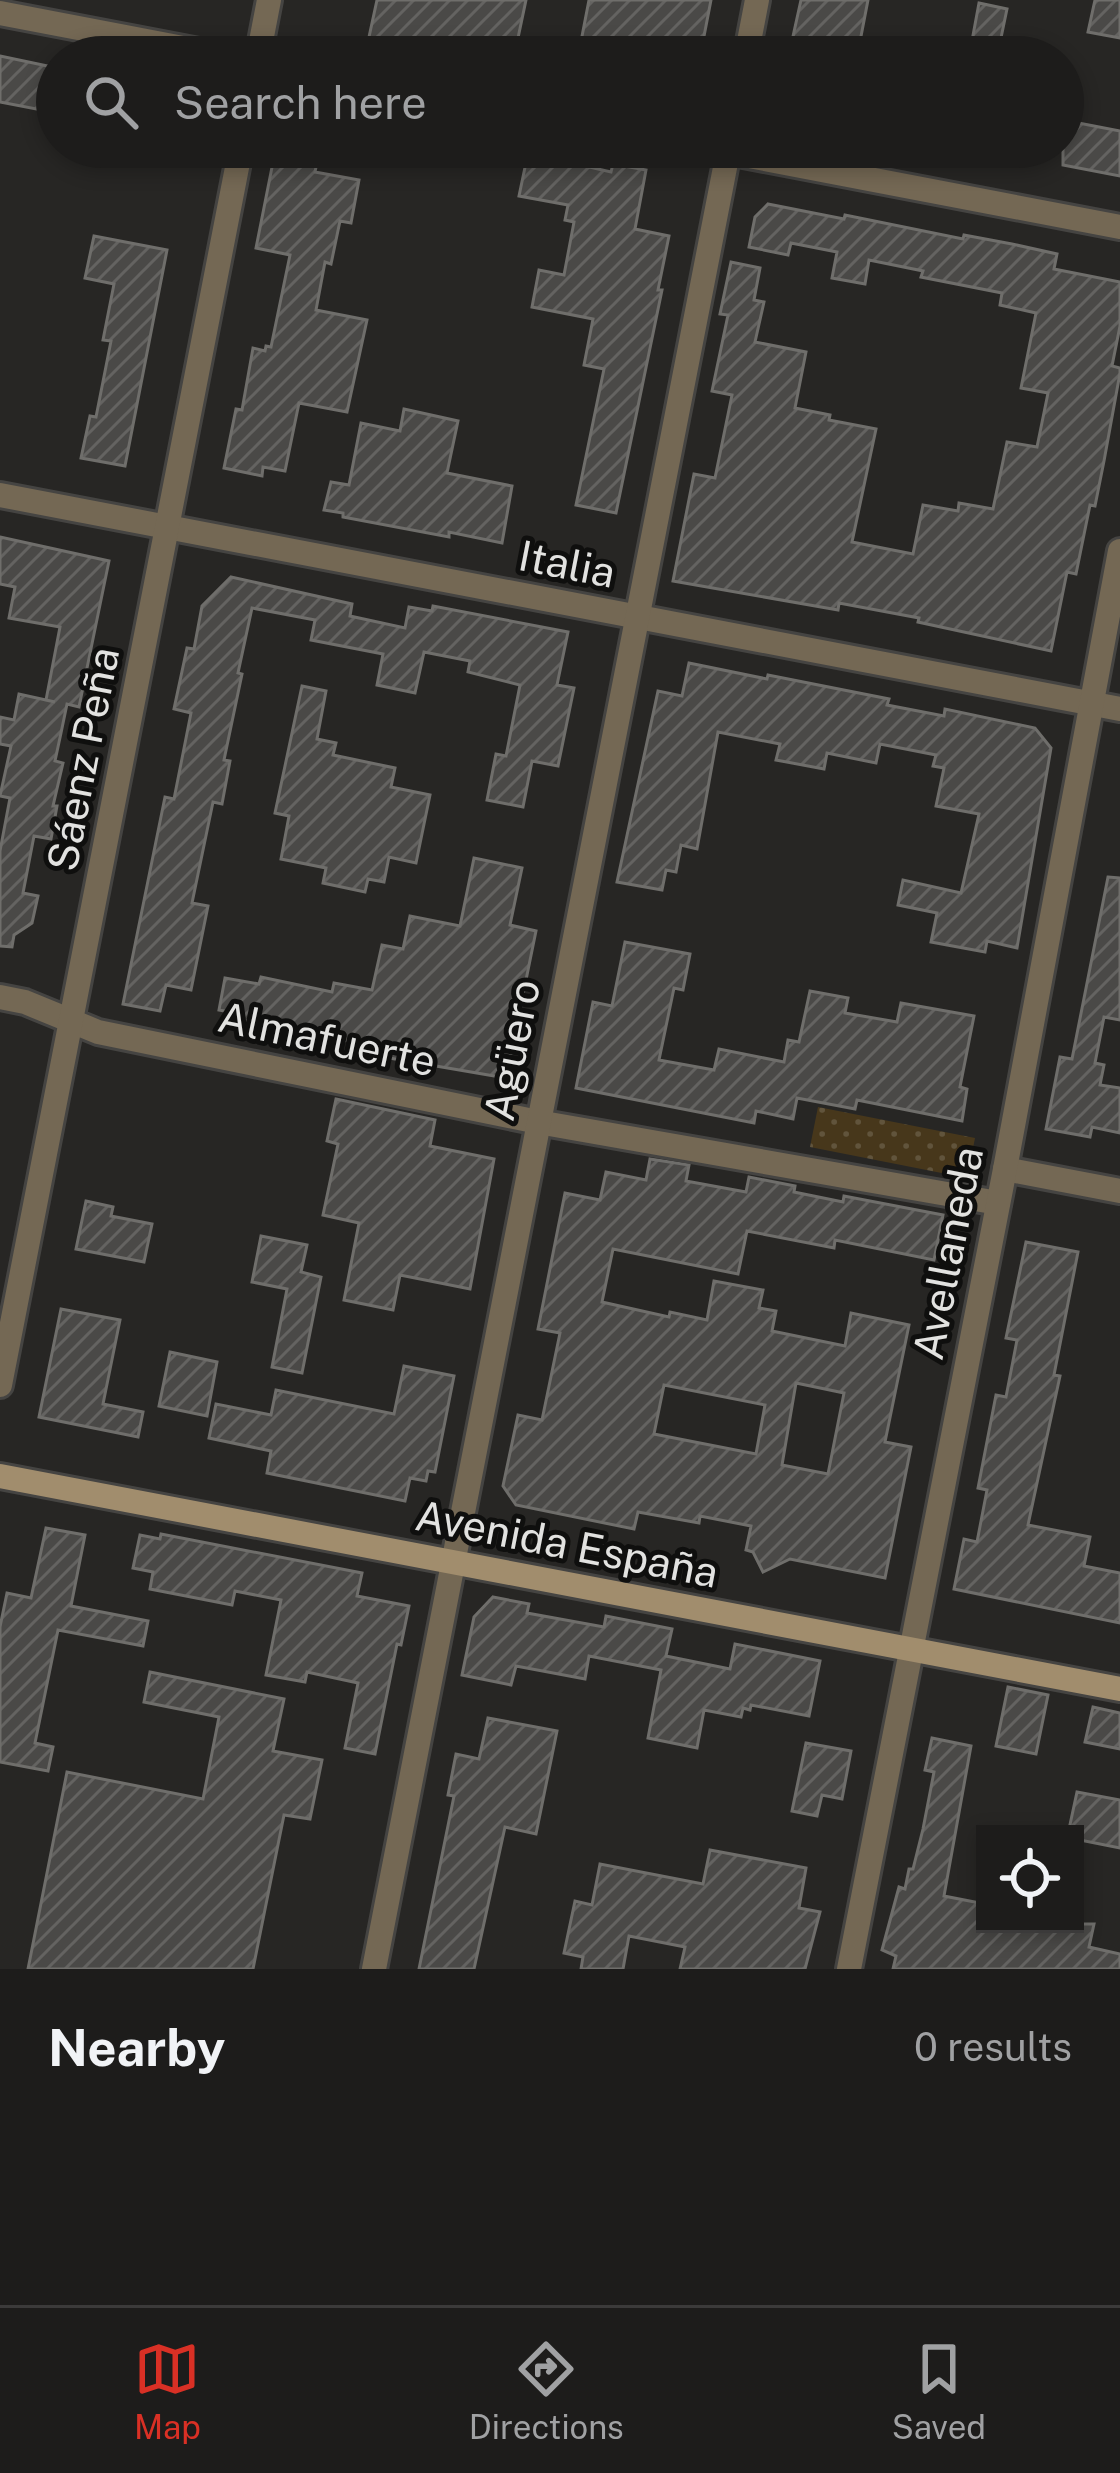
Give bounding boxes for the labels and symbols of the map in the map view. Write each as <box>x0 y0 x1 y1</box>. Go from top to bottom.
street label: Italia <box>515 530 619 597</box>
street label: Sáenz Peña <box>37 643 128 875</box>
street label: Agüero <box>474 975 549 1125</box>
street label: Almafuerte <box>214 992 440 1085</box>
street label: Avellaneda <box>903 1142 992 1364</box>
street label: Avenida España <box>412 1490 723 1597</box>

